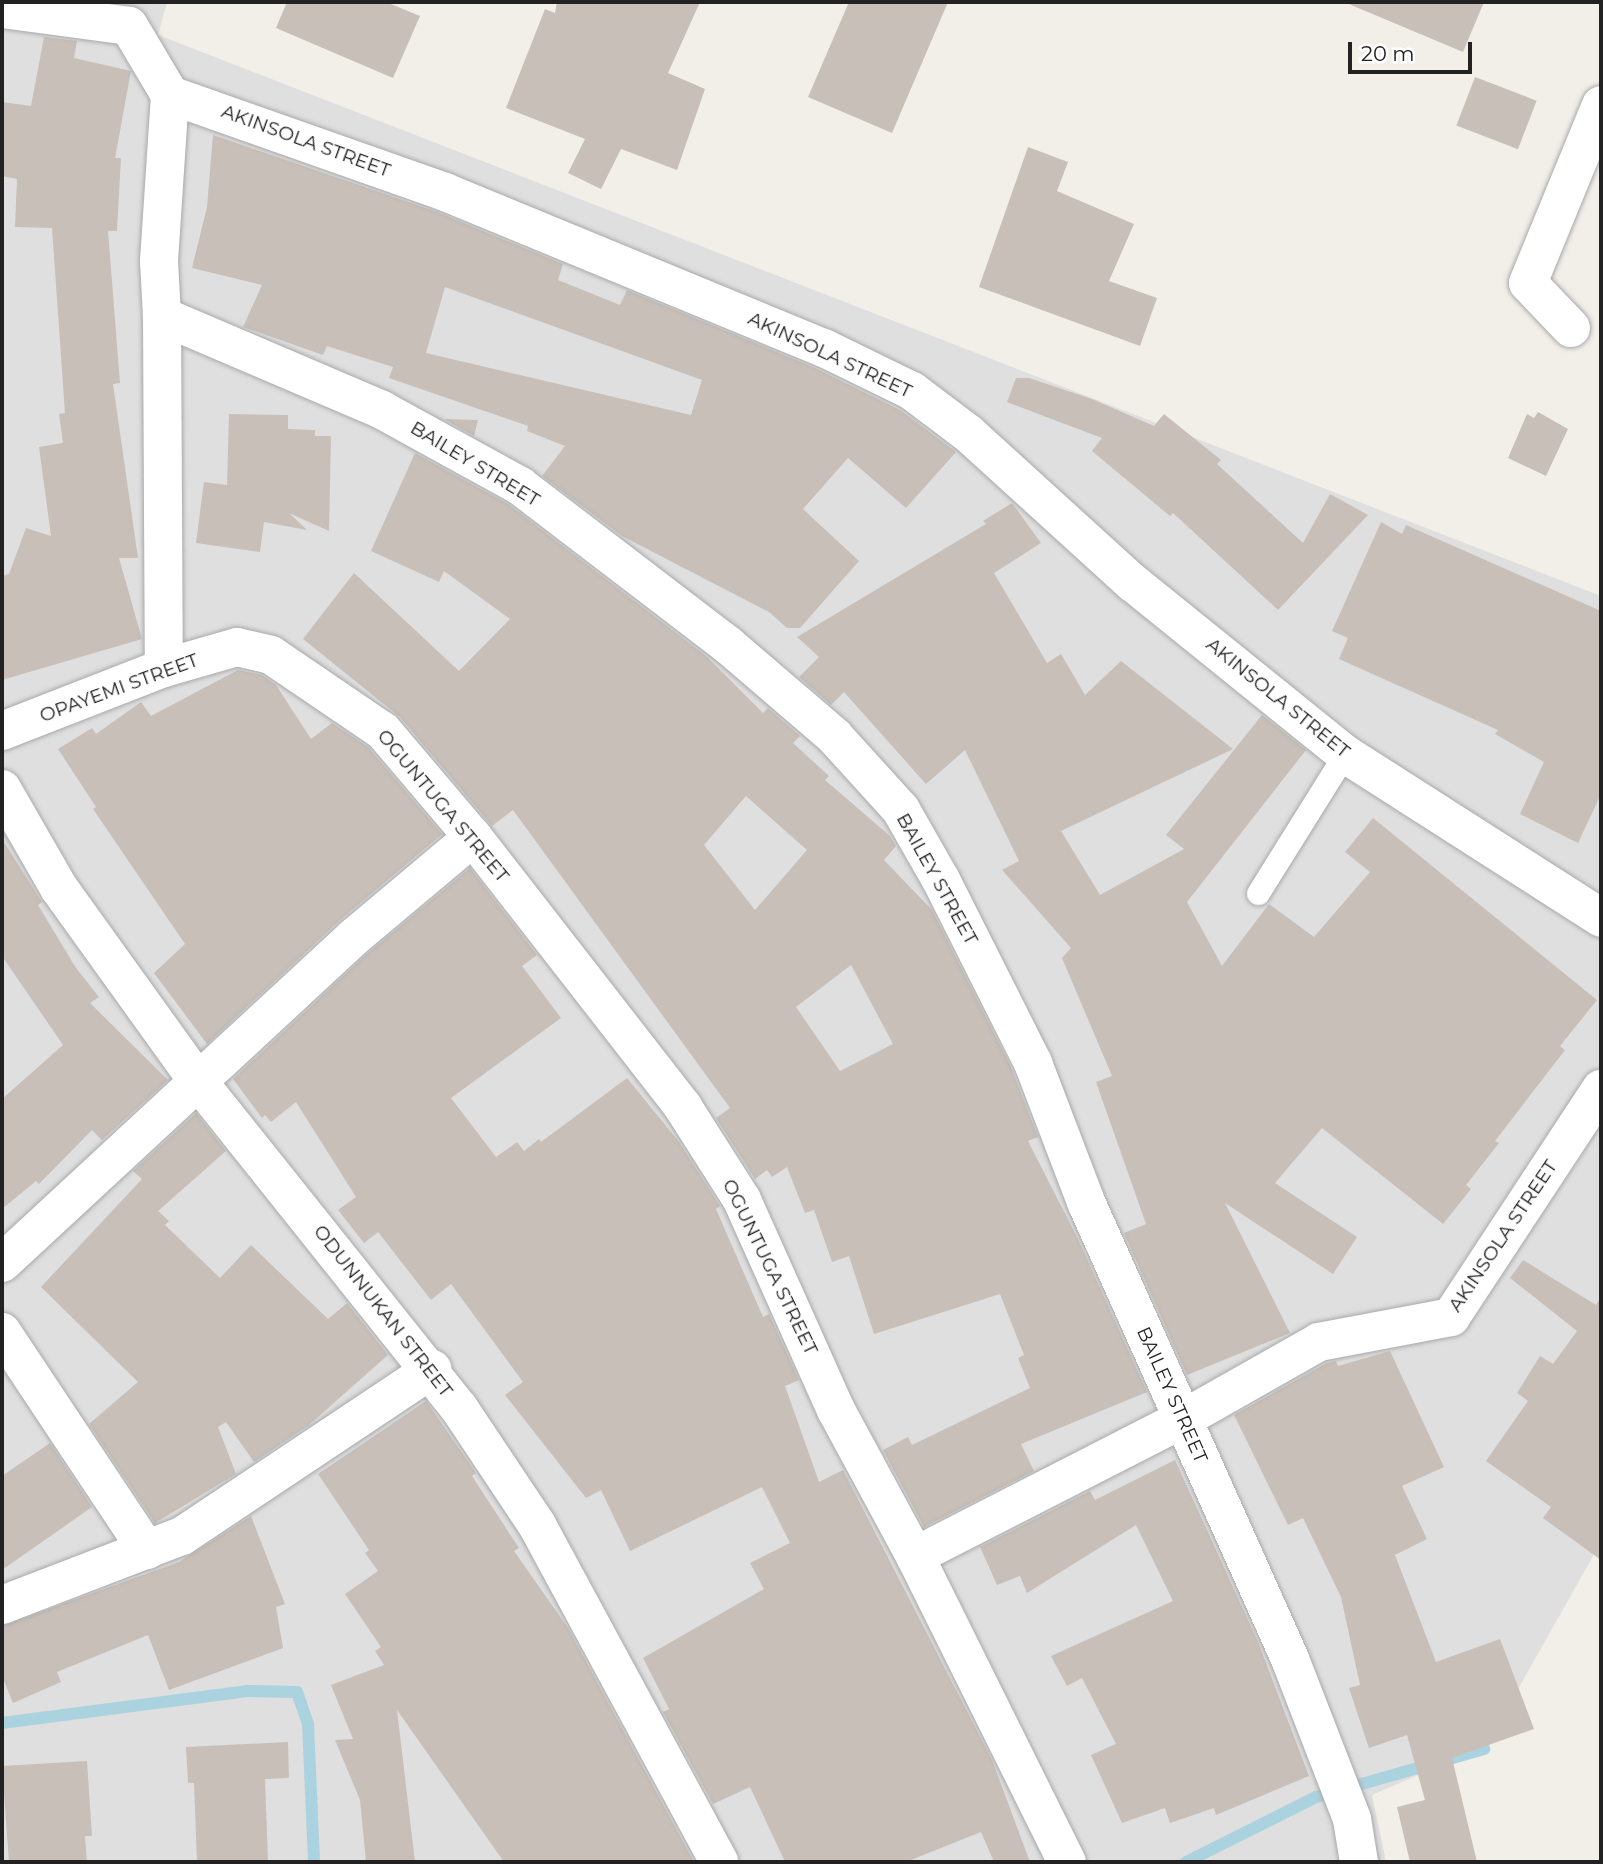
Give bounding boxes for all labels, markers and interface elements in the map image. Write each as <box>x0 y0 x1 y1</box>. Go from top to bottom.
scale bar <box>1351 28 1475 72</box>
text: 20 m <box>1361 41 1415 66</box>
street label: AKINSOLA STREET <box>218 100 394 182</box>
street label: AKINSOLA STREET <box>744 307 916 403</box>
street label: BAILEY STREET <box>406 416 544 512</box>
street label: AKINSOLA STREET <box>1202 633 1354 763</box>
street label: OPAYEMI STREET <box>37 649 201 727</box>
street label: OGUNTUGA STREET <box>372 725 514 887</box>
street label: BAILEY STREET <box>891 809 983 949</box>
street label: AKINSOLA STREET <box>1444 1156 1562 1316</box>
street label: OGUNTUGA STREET <box>718 1175 822 1359</box>
street label: ODUNNUKAN STREET <box>309 1220 457 1402</box>
street label: BAILEY STREET <box>1132 1323 1212 1467</box>

